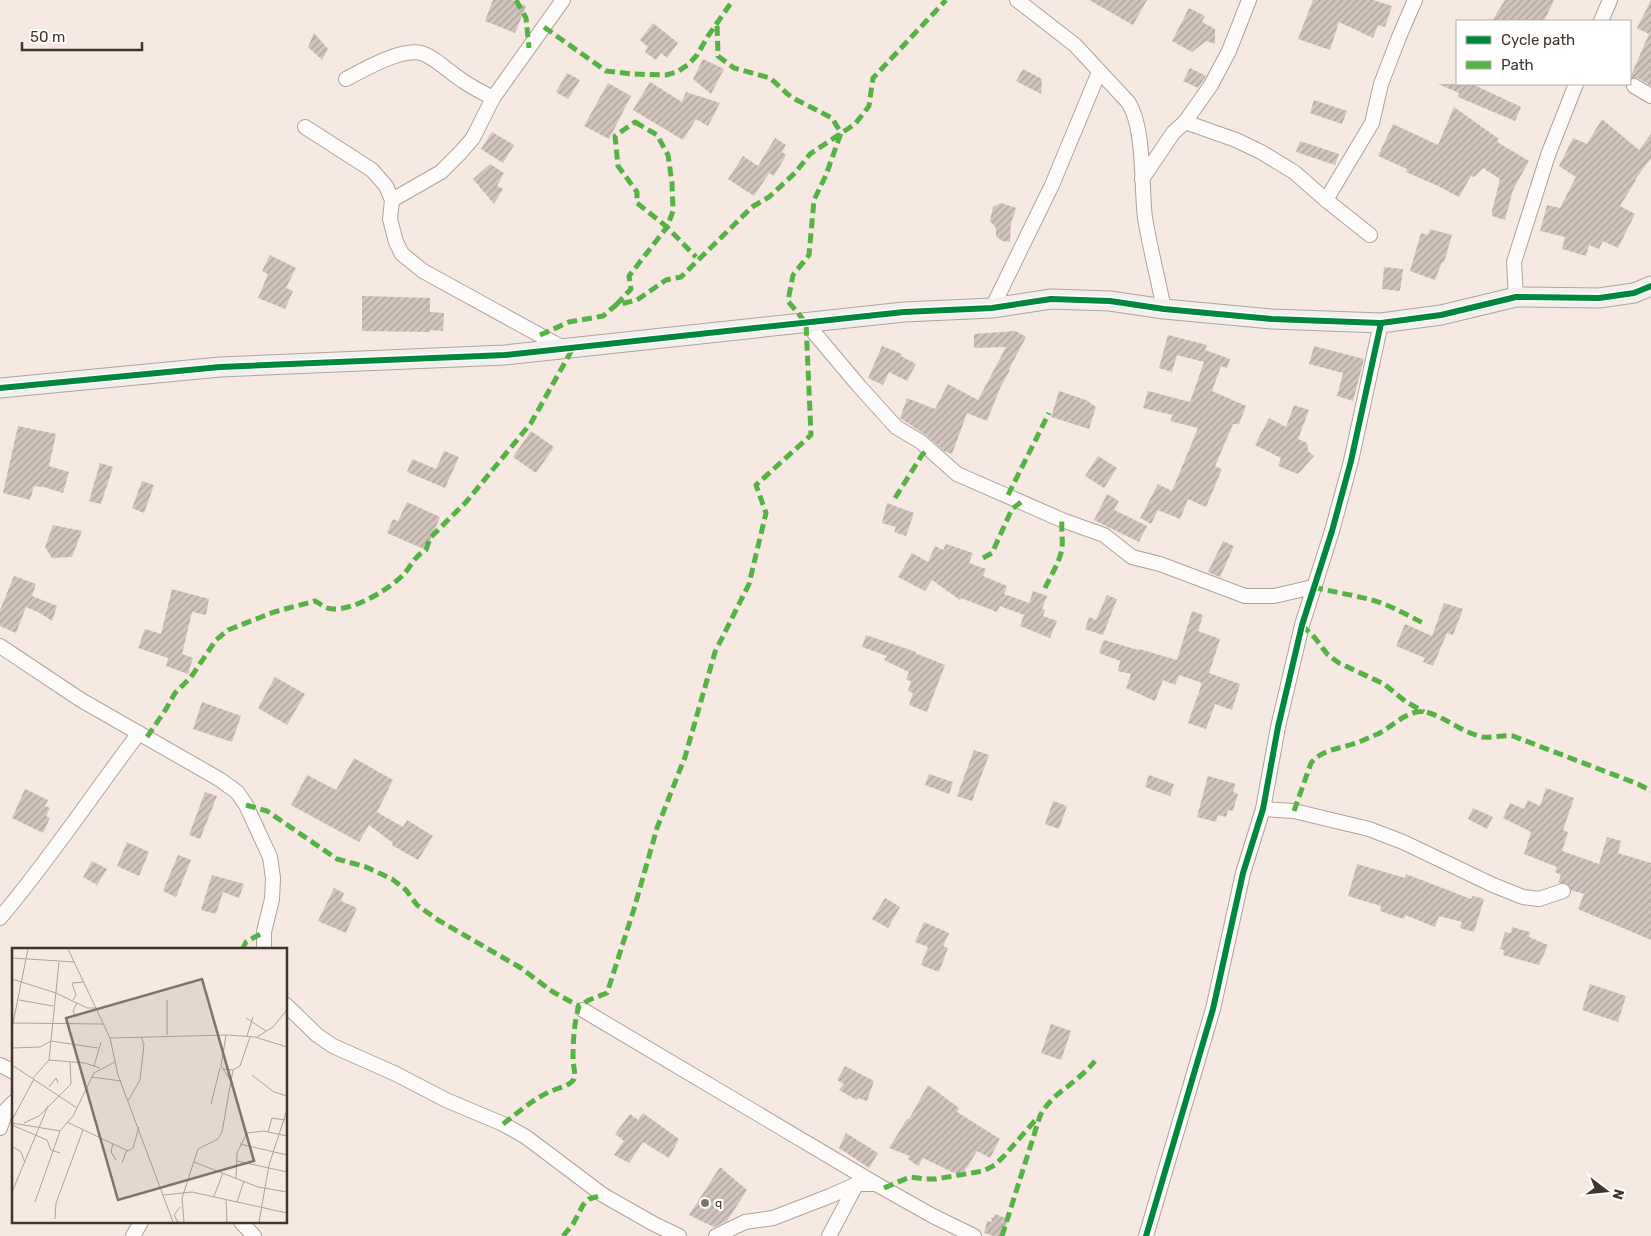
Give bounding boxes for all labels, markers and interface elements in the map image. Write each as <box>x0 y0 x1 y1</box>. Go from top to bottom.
scale bar <box>22 20 142 52</box>
legend <box>1456 20 1631 85</box>
text: 50 m <box>30 28 65 46</box>
text: Cycle path <box>1501 31 1575 49</box>
text: Path <box>1501 56 1534 74</box>
inset map <box>12 948 288 1224</box>
north arrow <box>1581 1166 1631 1216</box>
text: N <box>1608 1187 1628 1202</box>
place label: q <box>715 1196 722 1210</box>
marker: q <box>699 1197 711 1209</box>

